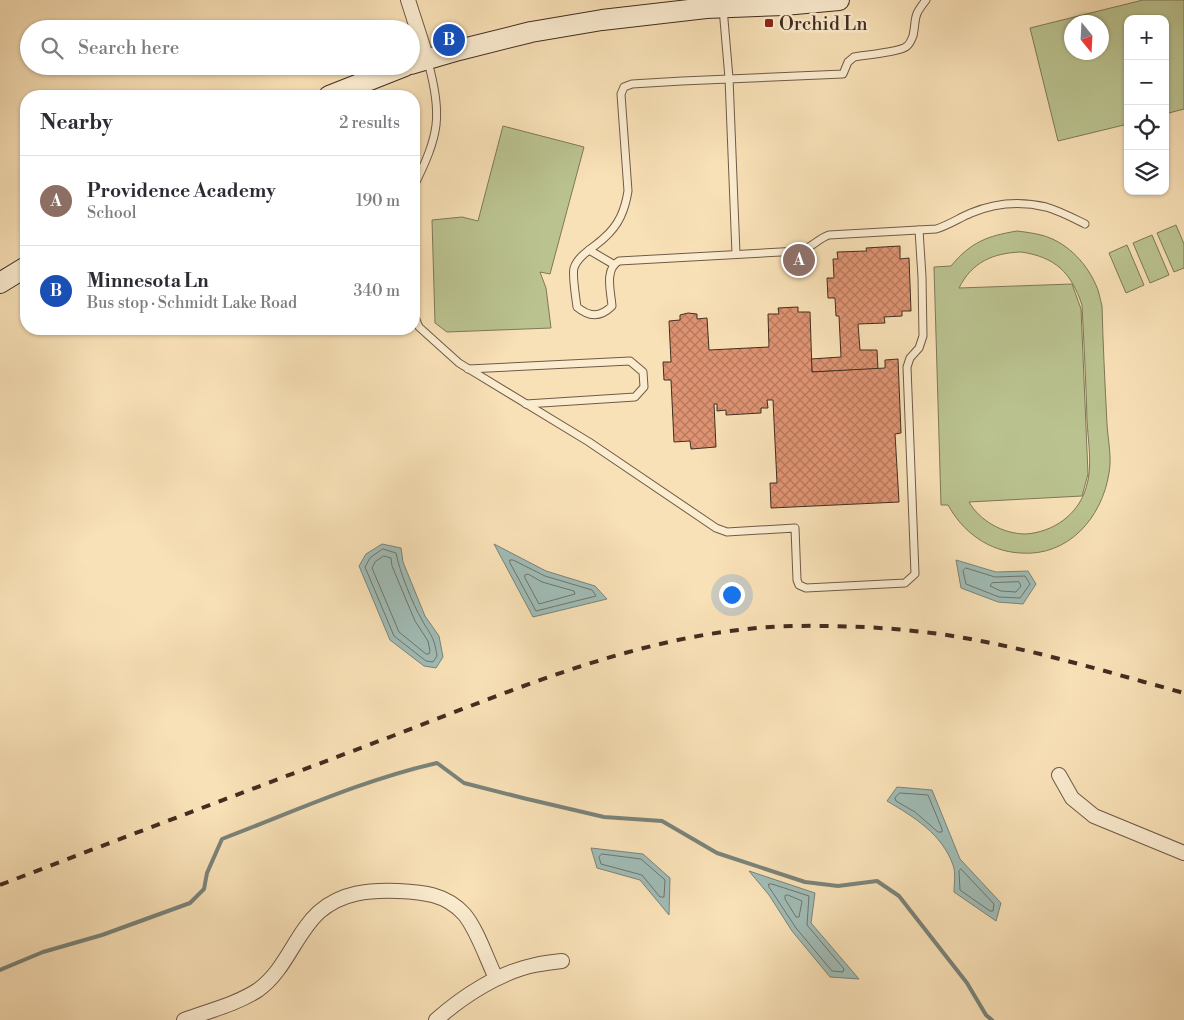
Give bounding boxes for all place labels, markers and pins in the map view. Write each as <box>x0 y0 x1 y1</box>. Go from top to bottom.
place label: Orchid Ln <box>779 12 867 36</box>
marker: Orchid Ln <box>763 17 775 29</box>
pin: B <box>433 21 465 59</box>
pin: A <box>783 241 815 279</box>

